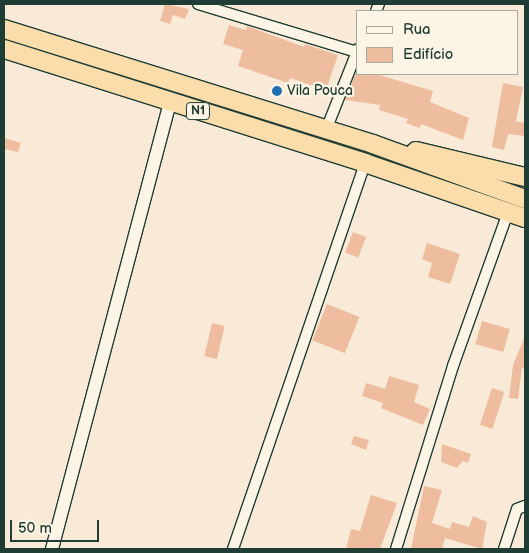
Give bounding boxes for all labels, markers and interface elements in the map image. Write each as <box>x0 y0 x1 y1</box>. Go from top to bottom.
legend <box>356 10 519 75</box>
text: Rua <box>403 20 431 39</box>
text: Edifício <box>403 45 453 64</box>
place label: Vila Pouca <box>287 83 353 99</box>
marker: Vila Pouca <box>271 85 283 97</box>
road number: N1 <box>186 102 210 120</box>
scale bar <box>12 510 101 542</box>
text: 50 m <box>18 519 52 538</box>

